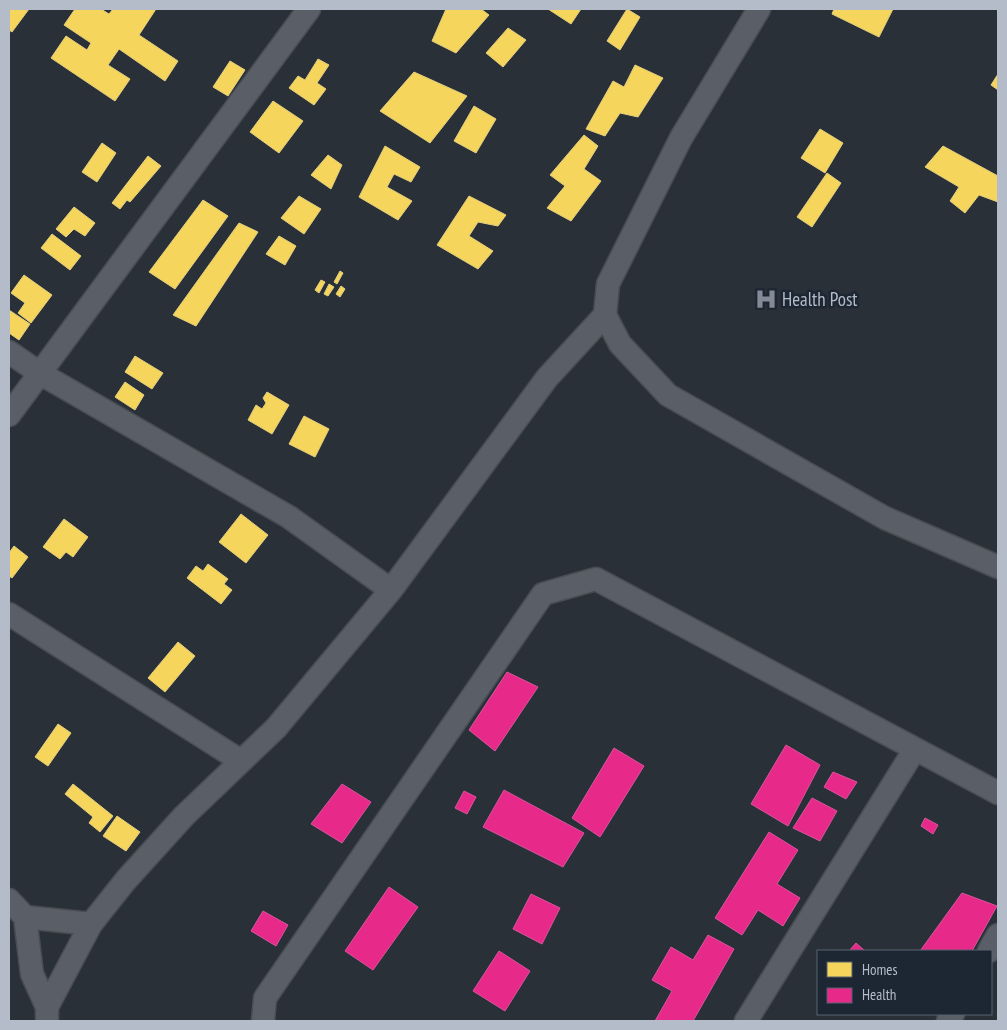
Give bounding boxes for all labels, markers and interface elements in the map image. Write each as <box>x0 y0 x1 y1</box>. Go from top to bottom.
hospital icon: Health Post <box>753 286 779 312</box>
place label: Health Post <box>782 287 858 311</box>
legend <box>817 950 992 1015</box>
text: Homes <box>862 960 898 979</box>
text: Health <box>862 985 896 1004</box>

